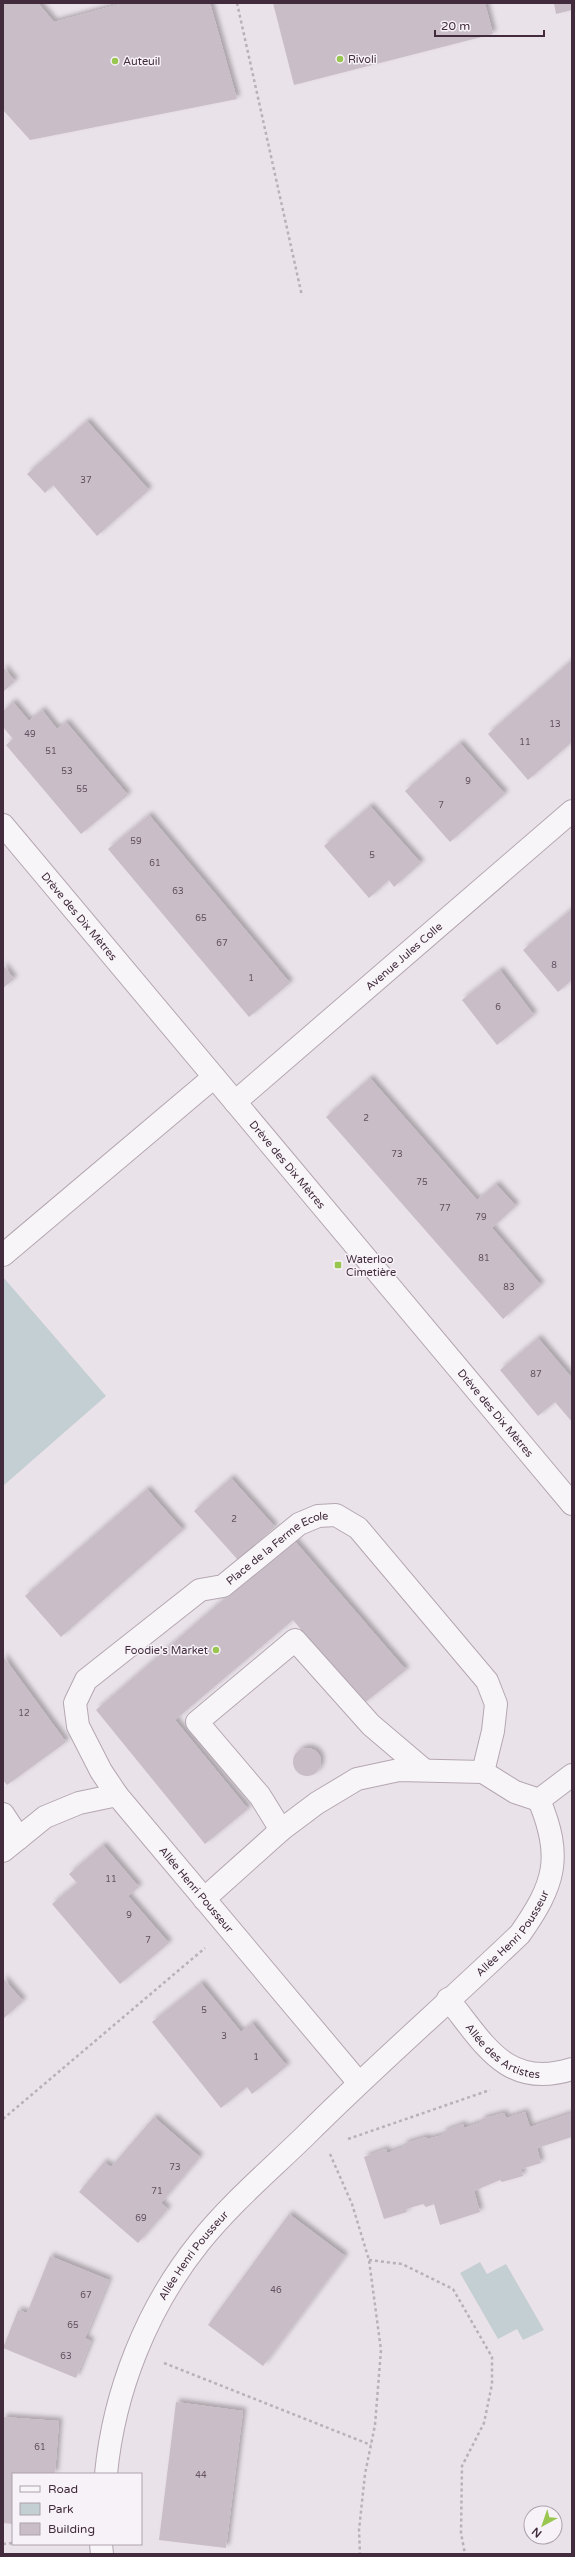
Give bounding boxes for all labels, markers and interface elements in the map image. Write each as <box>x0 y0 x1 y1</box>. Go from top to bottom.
scale bar <box>435 12 544 38</box>
text: 20 m <box>441 19 470 33</box>
place label: Rivoli <box>348 53 377 66</box>
marker: Rivoli <box>335 54 345 64</box>
place label: Auteuil <box>123 55 160 68</box>
marker: Auteuil <box>110 56 120 66</box>
house number: 37 <box>80 475 92 486</box>
house number: 13 <box>549 719 561 730</box>
house number: 49 <box>24 729 36 740</box>
house number: 11 <box>519 737 531 748</box>
house number: 51 <box>45 746 57 757</box>
house number: 53 <box>61 766 73 777</box>
house number: 9 <box>465 776 471 787</box>
house number: 55 <box>76 784 88 795</box>
house number: 7 <box>438 800 444 811</box>
house number: 59 <box>130 836 142 847</box>
house number: 5 <box>369 850 375 861</box>
house number: 61 <box>149 858 161 869</box>
street label: Drève des Dix Mètres <box>38 870 120 963</box>
house number: 63 <box>172 886 184 897</box>
house number: 65 <box>195 913 207 924</box>
street label: Avenue Jules Colle <box>363 920 445 993</box>
house number: 67 <box>216 938 228 949</box>
house number: 8 <box>551 960 557 971</box>
house number: 1 <box>248 973 254 984</box>
house number: 6 <box>495 1002 501 1013</box>
house number: 2 <box>363 1113 369 1124</box>
street label: Drève des Dix Mètres <box>247 1118 328 1212</box>
house number: 73 <box>391 1149 403 1160</box>
house number: 75 <box>416 1177 428 1188</box>
house number: 77 <box>439 1203 451 1214</box>
house number: 79 <box>475 1212 487 1223</box>
place label: Waterloo Cimetière <box>346 1253 396 1279</box>
house number: 81 <box>478 1253 490 1264</box>
marker: Waterloo Cimetière <box>333 1260 343 1270</box>
house number: 83 <box>503 1282 515 1293</box>
street label: Drève des Dix Mètres <box>455 1367 536 1460</box>
house number: 87 <box>530 1369 542 1380</box>
street label: Place de la Ferme Ecole <box>224 1509 329 1588</box>
house number: 2 <box>231 1514 237 1525</box>
place label: Foodie's Market <box>125 1644 208 1657</box>
marker: Foodie's Market <box>211 1645 221 1655</box>
house number: 12 <box>18 1708 30 1719</box>
street label: Allée Henri Pousseur <box>156 1844 236 1936</box>
house number: 11 <box>105 1874 117 1885</box>
street label: Allée Henri Pousseur <box>473 1888 552 1979</box>
house number: 9 <box>126 1910 132 1921</box>
house number: 7 <box>145 1935 151 1946</box>
house number: 5 <box>201 2005 207 2016</box>
street label: Allée des Artistes <box>463 2021 540 2081</box>
house number: 3 <box>221 2031 227 2042</box>
house number: 1 <box>253 2052 259 2063</box>
house number: 73 <box>169 2162 181 2173</box>
house number: 71 <box>151 2186 163 2197</box>
street label: Allée Henri Pousseur <box>156 2208 232 2302</box>
house number: 69 <box>135 2213 147 2224</box>
house number: 46 <box>270 2285 282 2296</box>
house number: 67 <box>80 2290 92 2301</box>
house number: 65 <box>67 2320 79 2331</box>
house number: 63 <box>60 2351 72 2362</box>
house number: 61 <box>34 2442 46 2453</box>
house number: 44 <box>195 2470 207 2481</box>
legend <box>12 2473 142 2545</box>
text: Road <box>48 2482 78 2496</box>
text: Park <box>48 2502 74 2516</box>
north arrow <box>523 2505 563 2545</box>
text: Building <box>48 2522 95 2536</box>
text: N <box>529 2524 544 2540</box>

